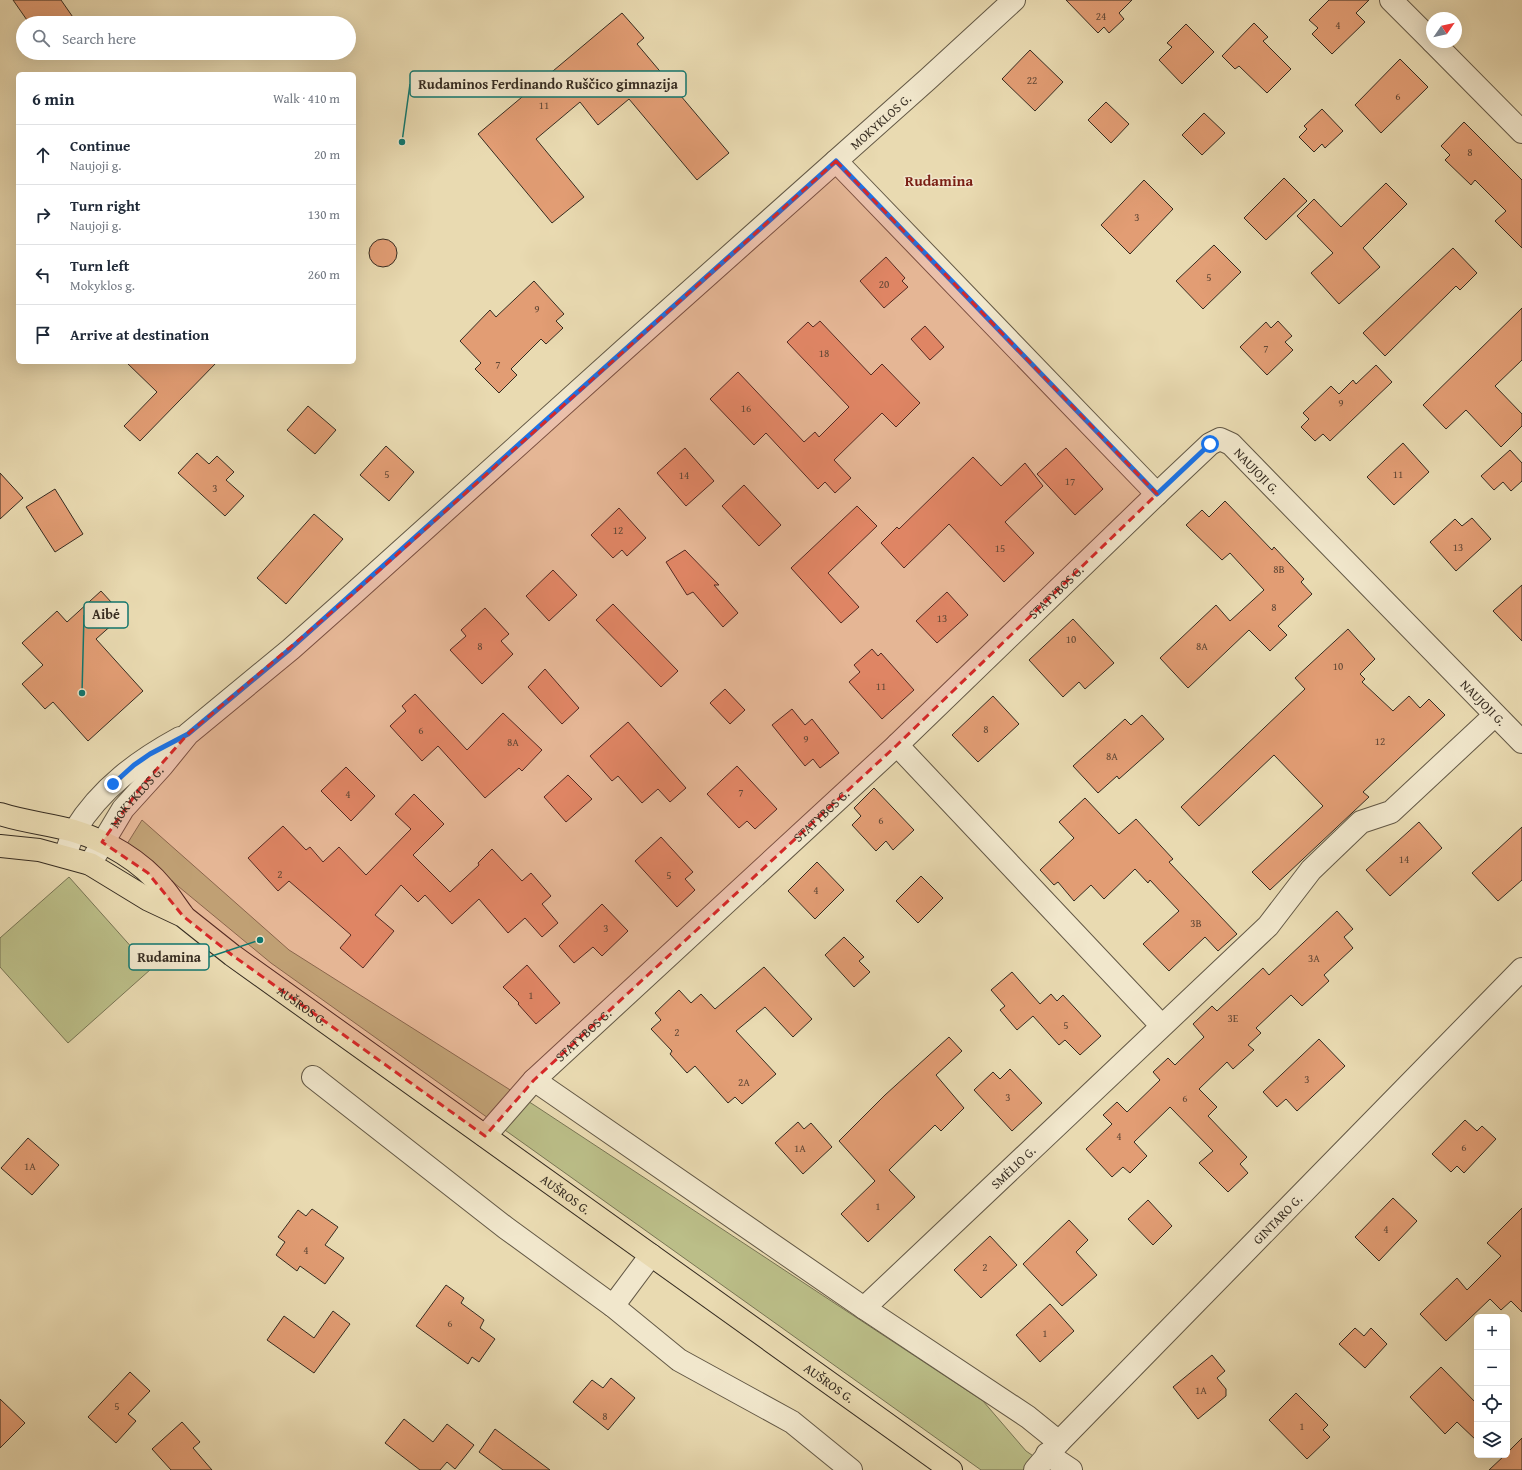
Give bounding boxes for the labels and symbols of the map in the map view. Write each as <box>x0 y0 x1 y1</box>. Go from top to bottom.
house number: 24 <box>1096 8 1106 24</box>
north arrow <box>1426 12 1462 48</box>
house number: 4 <box>1335 17 1341 33</box>
callout: Rudaminos Ferdinando Ruščico gimnazija <box>410 71 686 97</box>
house number: 22 <box>1027 72 1037 88</box>
text: Rudaminos Ferdinando Ruščico gimnazija <box>418 74 679 94</box>
house number: 6 <box>1395 88 1401 104</box>
street label: MOKYKLOS G. <box>846 89 915 154</box>
house number: 11 <box>539 97 549 113</box>
house number: 8 <box>1467 144 1473 160</box>
district label: Rudamina <box>905 170 973 191</box>
house number: 3 <box>1134 209 1140 225</box>
house number: 5 <box>1206 269 1212 285</box>
house number: 20 <box>879 276 889 292</box>
house number: 9 <box>534 301 540 317</box>
house number: 7 <box>1263 340 1269 356</box>
house number: 18 <box>819 345 829 361</box>
house number: 7 <box>495 356 501 372</box>
house number: 9 <box>1338 395 1344 411</box>
house number: 16 <box>741 400 751 416</box>
route start <box>1201 435 1219 453</box>
street label: NAUJOJI G. <box>1230 444 1284 499</box>
house number: 5 <box>384 466 390 482</box>
house number: 11 <box>1393 466 1403 482</box>
house number: 14 <box>679 467 689 483</box>
house number: 17 <box>1065 473 1075 489</box>
house number: 3 <box>212 480 218 496</box>
house number: 12 <box>613 522 623 538</box>
house number: 13 <box>1453 539 1463 555</box>
house number: 15 <box>995 540 1005 556</box>
street label: STATYBOS G. <box>1024 561 1088 623</box>
house number: 8B <box>1273 561 1285 577</box>
house number: 8 <box>1271 599 1277 615</box>
callout: Aibė <box>84 602 128 628</box>
text: Aibė <box>92 604 120 624</box>
house number: 13 <box>937 610 947 626</box>
house number: 10 <box>1066 631 1076 647</box>
house number: 8 <box>477 638 483 654</box>
house number: 8A <box>1196 638 1208 654</box>
house number: 10 <box>1333 658 1343 674</box>
street label: NAUJOJI G. <box>1456 675 1510 730</box>
house number: 11 <box>876 678 886 694</box>
house number: 8 <box>983 721 989 737</box>
house number: 6 <box>418 722 424 738</box>
house number: 9 <box>803 731 809 747</box>
house number: 12 <box>1375 733 1385 749</box>
house number: 8A <box>507 734 519 750</box>
house number: 8A <box>1106 748 1118 764</box>
street label: MOKYKLOS G. <box>105 762 168 831</box>
route end <box>104 775 122 793</box>
house number: 7 <box>738 784 744 800</box>
street label: STATYBOS G. <box>789 785 854 846</box>
house number: 4 <box>345 786 351 802</box>
house number: 6 <box>878 812 884 828</box>
house number: 14 <box>1399 851 1409 867</box>
house number: 2 <box>277 866 283 882</box>
house number: 5 <box>666 867 672 883</box>
house number: 4 <box>813 882 819 898</box>
house number: 3B <box>1190 915 1202 931</box>
house number: 3 <box>603 920 609 936</box>
callout: Rudamina <box>129 944 209 970</box>
text: Rudamina <box>137 947 202 967</box>
house number: 3A <box>1308 950 1320 966</box>
street label: AUŠROS G. <box>273 981 331 1030</box>
house number: 1 <box>528 987 534 1003</box>
street label: STATYBOS G. <box>551 1004 616 1066</box>
house number: 3E <box>1228 1010 1239 1026</box>
house number: 5 <box>1063 1017 1069 1033</box>
house number: 2 <box>674 1024 680 1040</box>
house number: 3 <box>1304 1071 1310 1087</box>
house number: 2A <box>738 1074 750 1090</box>
house number: 3 <box>1005 1089 1011 1105</box>
house number: 6 <box>1182 1090 1188 1106</box>
house number: 4 <box>1116 1128 1122 1144</box>
house number: 6 <box>1461 1139 1467 1155</box>
house number: 1A <box>794 1140 806 1156</box>
street label: SMĖLIO G. <box>987 1142 1040 1194</box>
house number: 1A <box>24 1158 36 1174</box>
street label: AUŠROS G. <box>536 1170 595 1219</box>
street label: GINTARO G. <box>1249 1190 1307 1249</box>
house number: 1 <box>875 1198 881 1214</box>
house number: 4 <box>1383 1221 1389 1237</box>
house number: 4 <box>303 1242 309 1258</box>
house number: 2 <box>982 1259 988 1275</box>
house number: 6 <box>447 1315 453 1331</box>
house number: 1 <box>1042 1325 1048 1341</box>
street label: AUŠROS G. <box>800 1359 858 1408</box>
house number: 1A <box>1195 1382 1207 1398</box>
house number: 5 <box>114 1398 120 1414</box>
house number: 8 <box>602 1408 608 1424</box>
house number: 1 <box>1299 1418 1305 1434</box>

